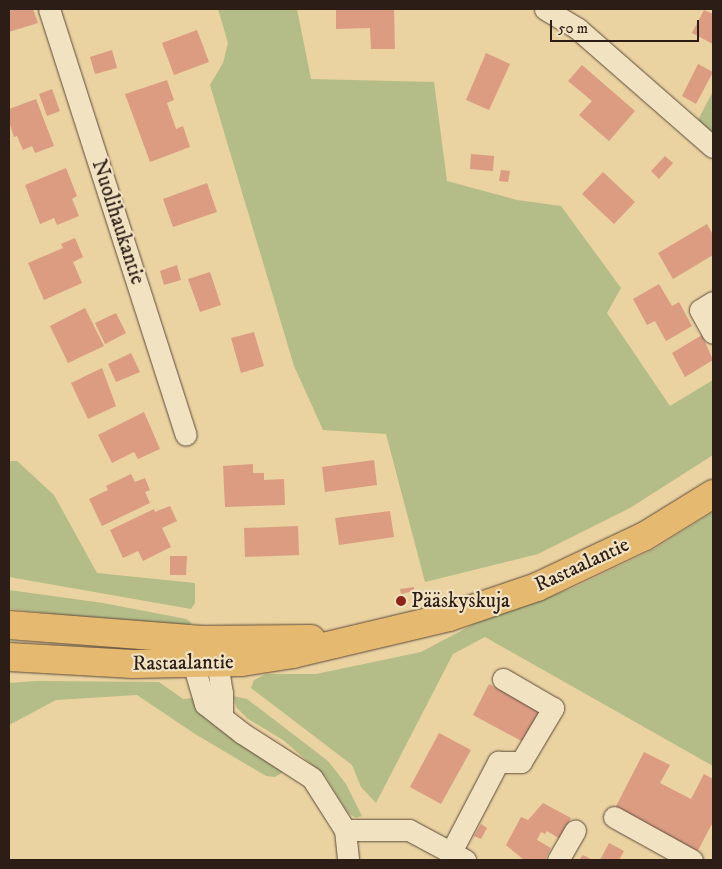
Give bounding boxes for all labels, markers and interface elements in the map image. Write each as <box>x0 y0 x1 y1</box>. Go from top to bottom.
scale bar <box>552 10 701 42</box>
text: 50 m <box>558 19 588 38</box>
street label: Nuolihaukantie <box>86 156 150 288</box>
street label: Rastaalantie <box>531 532 633 598</box>
place label: Pääskyskuja <box>411 588 510 614</box>
marker: Pääskyskuja <box>395 595 407 607</box>
street label: Rastaalantie <box>132 650 234 676</box>

